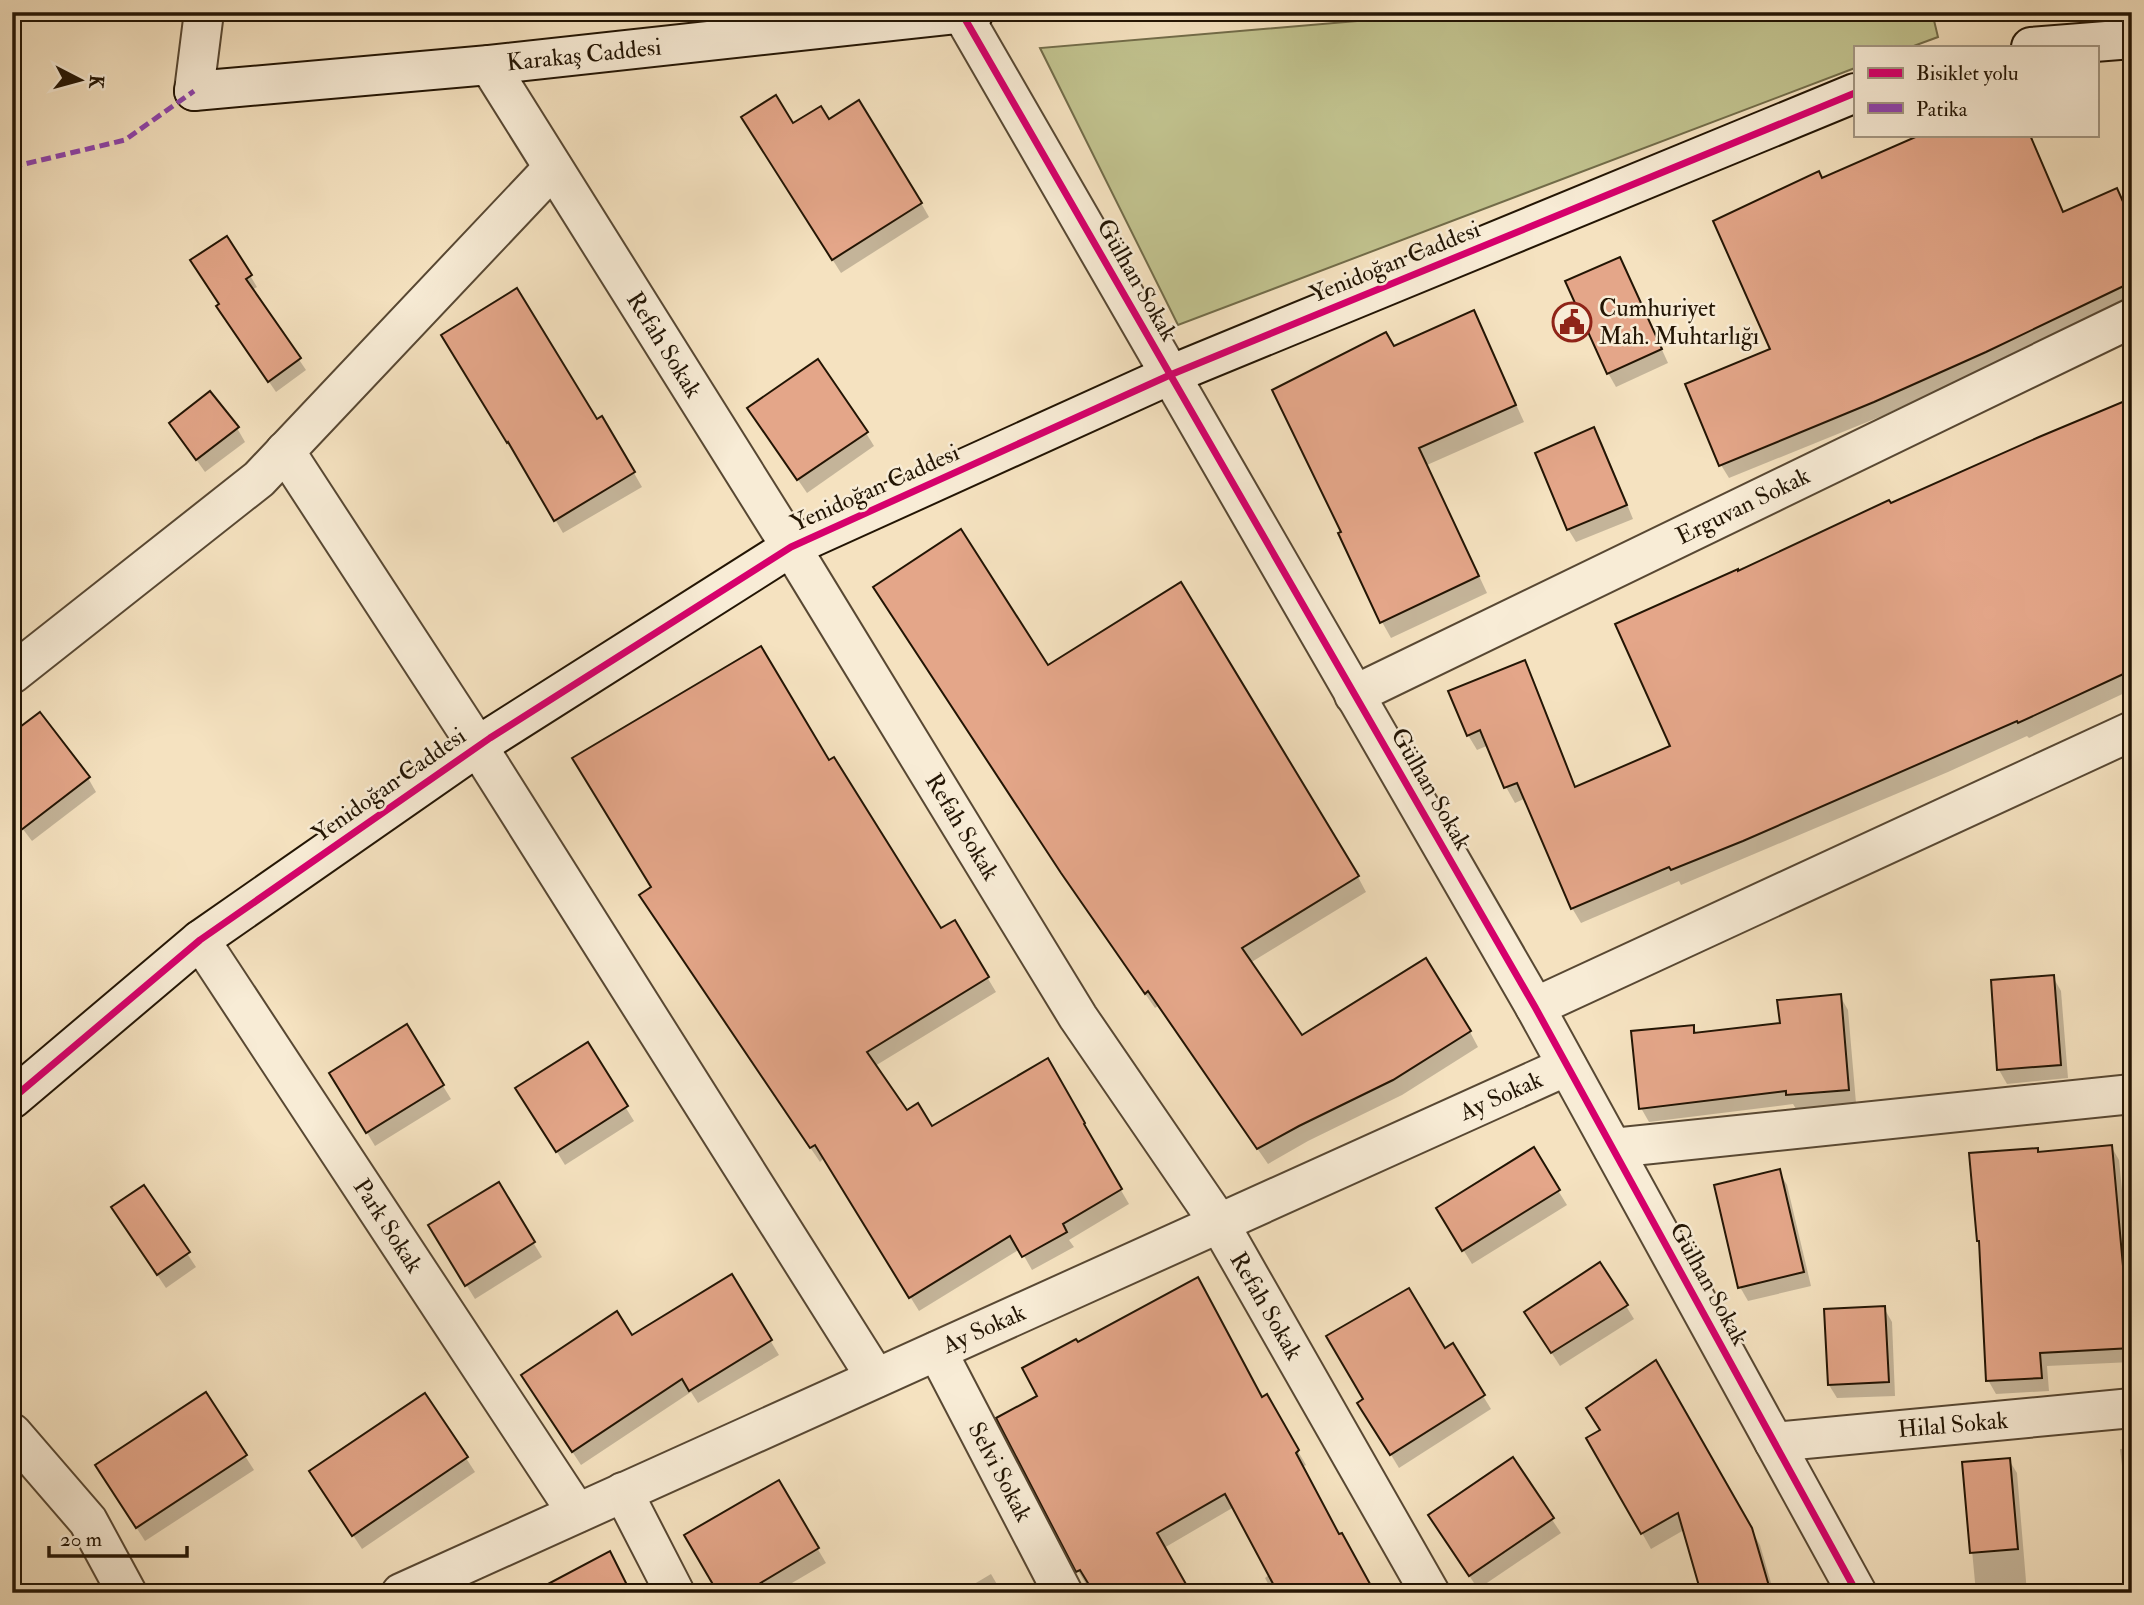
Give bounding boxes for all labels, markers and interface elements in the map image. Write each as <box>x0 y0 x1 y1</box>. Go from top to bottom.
street label: Karakaş Caddesi <box>505 31 663 79</box>
north arrow <box>46 46 116 116</box>
legend <box>1854 46 2098 136</box>
text: Bisiklet yolu <box>1916 60 2019 87</box>
text: K <box>83 74 109 90</box>
text: Patika <box>1916 96 1968 123</box>
street label: Gülhan Sokak <box>1090 213 1185 347</box>
street label: Yenidoğan Caddesi <box>1305 214 1485 310</box>
street label: Refah Sokak <box>619 286 709 404</box>
place label: Cumhuriyet Mah. Muhtarlığı <box>1599 293 1759 352</box>
public building icon: Cumhuriyet Mah. Muhtarlığı <box>1551 301 1593 343</box>
street label: Yenidoğan Caddesi <box>786 437 964 539</box>
street label: Erguvan Sokak <box>1671 460 1816 552</box>
street label: Yenidoğan Caddesi <box>306 720 472 850</box>
street label: Gülhan Sokak <box>1384 722 1479 856</box>
street label: Refah Sokak <box>918 768 1006 887</box>
street label: Ay Sokak <box>1454 1064 1548 1128</box>
street label: Park Sokak <box>346 1173 430 1279</box>
street label: Gülhan Sokak <box>1662 1217 1756 1351</box>
street label: Refah Sokak <box>1223 1246 1310 1366</box>
street label: Ay Sokak <box>937 1297 1031 1361</box>
street label: Hilal Sokak <box>1897 1405 2010 1445</box>
street label: Selvi Sokak <box>961 1417 1039 1528</box>
scale bar <box>49 1514 187 1558</box>
text: 20 m <box>60 1526 102 1553</box>

